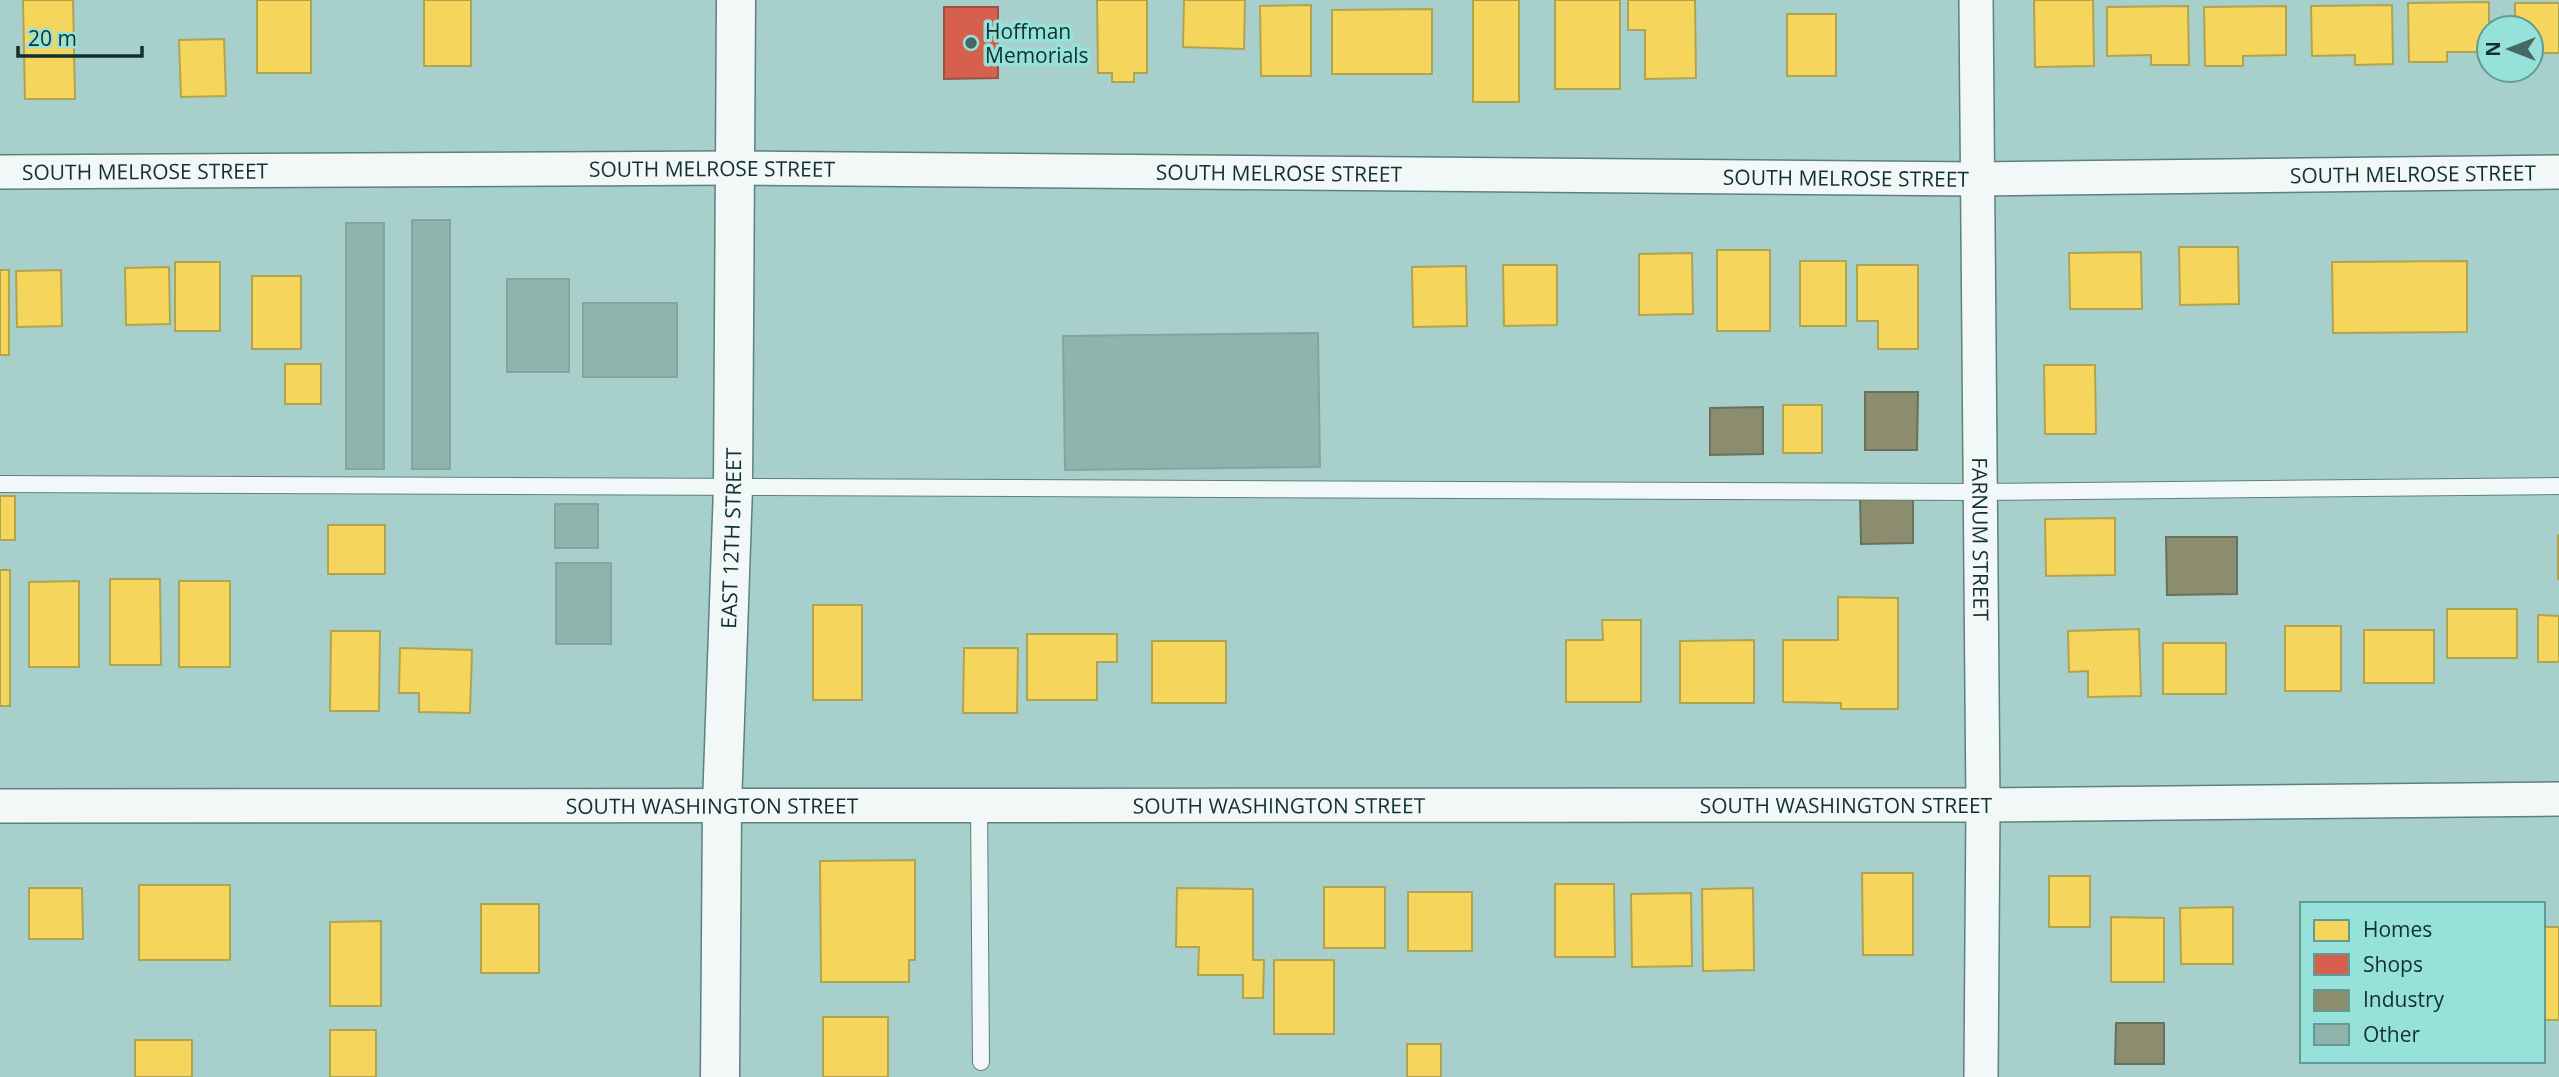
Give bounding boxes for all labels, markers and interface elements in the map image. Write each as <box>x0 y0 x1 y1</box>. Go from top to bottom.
scale bar <box>18 14 142 58</box>
north arrow <box>2475 14 2545 84</box>
place label: Hoffman Memorials <box>985 17 1089 69</box>
text: 20 m <box>28 24 77 52</box>
marker: Hoffman Memorials <box>963 35 979 51</box>
text: N <box>2480 41 2506 57</box>
street label: SOUTH MELROSE STREET <box>589 154 836 183</box>
street label: SOUTH MELROSE STREET <box>22 157 269 186</box>
street label: SOUTH MELROSE STREET <box>1156 158 1403 188</box>
street label: SOUTH MELROSE STREET <box>2290 158 2537 189</box>
street label: SOUTH MELROSE STREET <box>1723 163 1970 193</box>
street label: EAST 12TH STREET <box>714 447 747 629</box>
street label: FARNUM STREET <box>1966 457 1995 621</box>
street label: SOUTH WASHINGTON STREET <box>1133 791 1426 819</box>
street label: SOUTH WASHINGTON STREET <box>1700 791 1993 819</box>
street label: SOUTH WASHINGTON STREET <box>566 792 859 820</box>
legend <box>2300 902 2545 1063</box>
text: Homes <box>2363 915 2432 943</box>
text: Shops <box>2363 950 2423 978</box>
text: Industry <box>2363 985 2445 1013</box>
text: Other <box>2363 1020 2420 1048</box>

